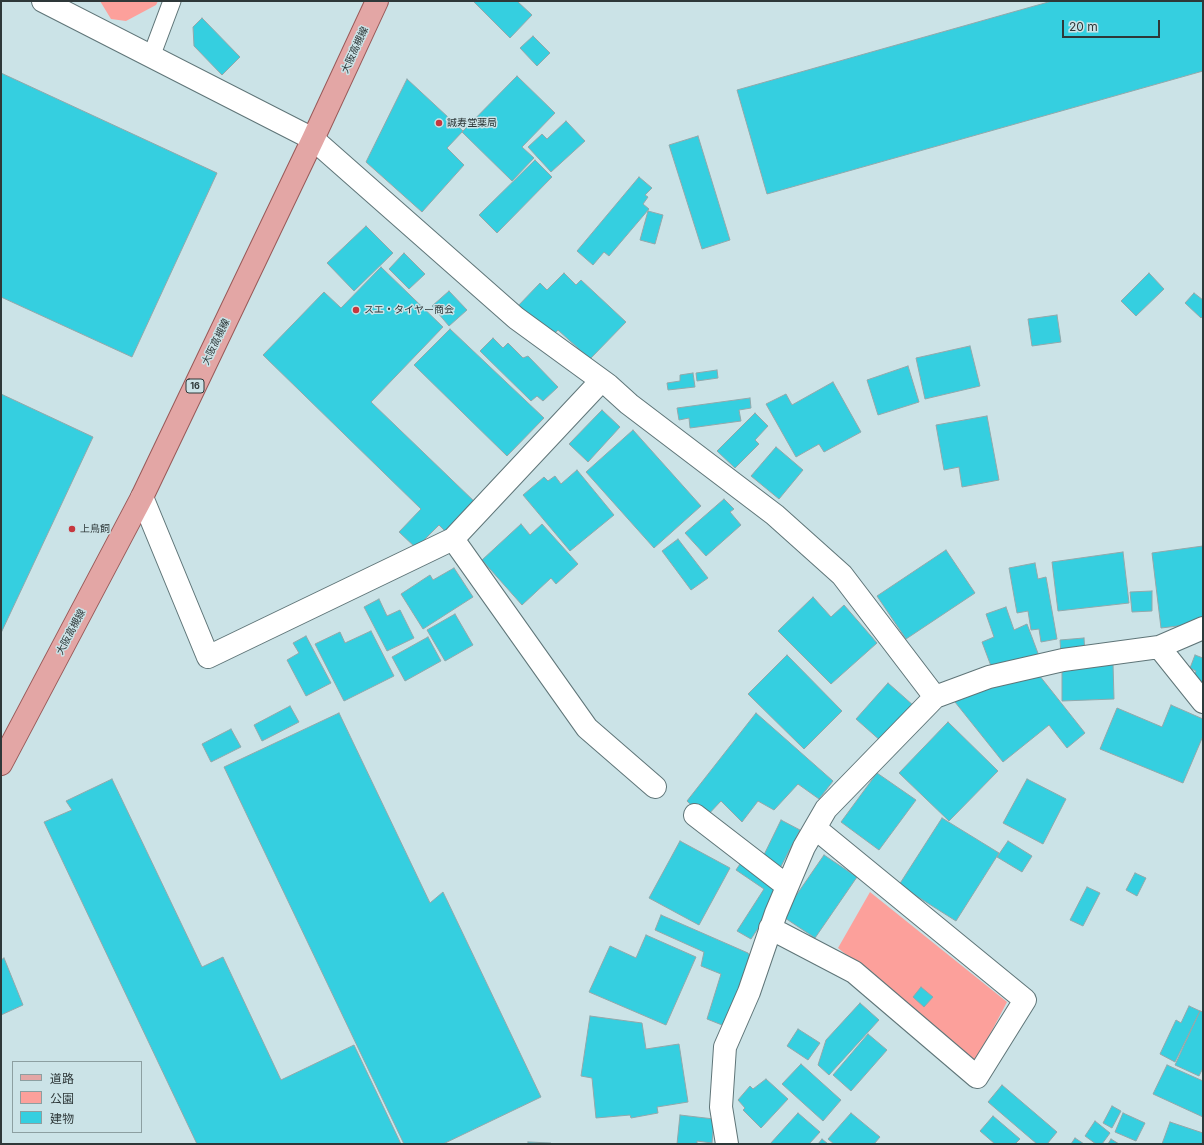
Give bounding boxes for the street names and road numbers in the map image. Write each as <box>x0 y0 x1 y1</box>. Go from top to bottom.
street label: 大阪高槻線 <box>339 25 371 75</box>
street label: 大阪高槻線 <box>200 317 232 367</box>
road number: 16 <box>186 379 204 393</box>
street label: 大阪高槻線 <box>54 607 88 657</box>

